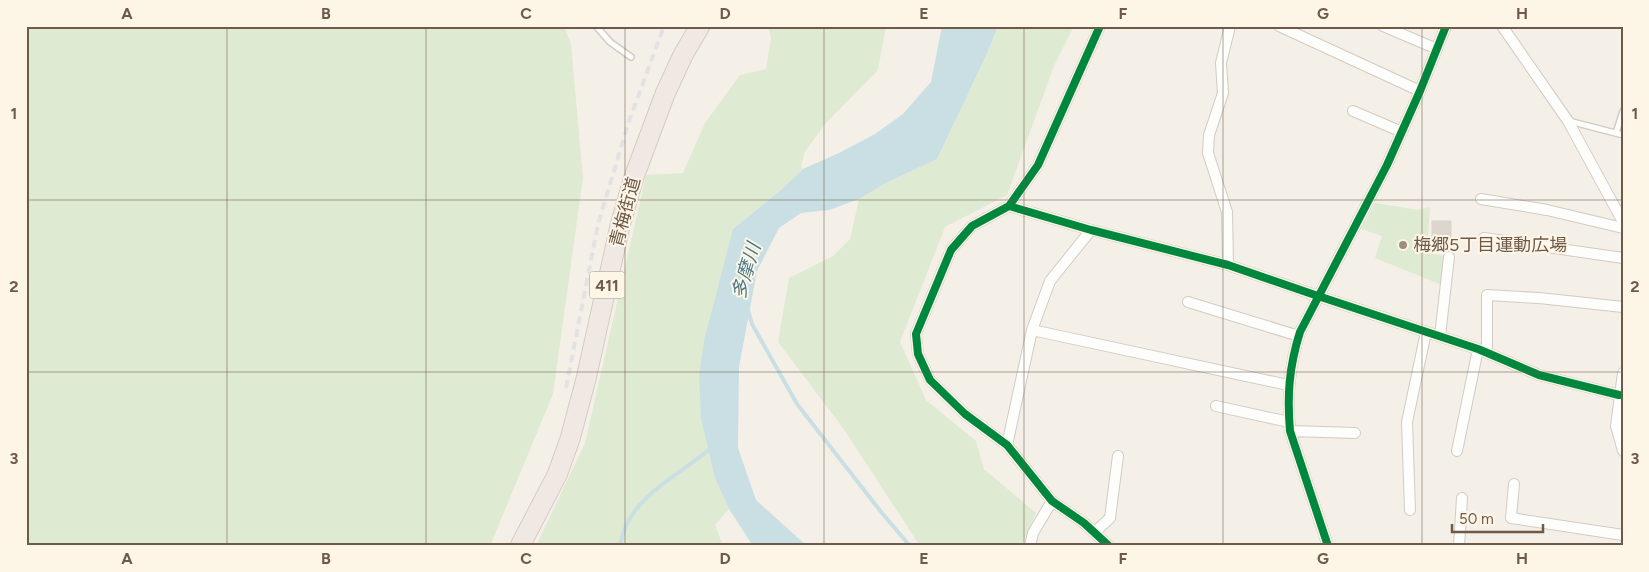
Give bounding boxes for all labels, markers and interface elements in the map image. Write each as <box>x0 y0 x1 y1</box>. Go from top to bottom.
text: A <box>121 4 133 23</box>
text: B <box>321 4 331 23</box>
text: C <box>520 4 532 23</box>
text: D <box>719 4 731 23</box>
text: E <box>919 4 929 23</box>
text: F <box>1119 4 1128 23</box>
text: G <box>1317 4 1329 23</box>
text: H <box>1516 4 1528 23</box>
text: 1 <box>11 104 17 123</box>
text: 1 <box>1632 104 1638 123</box>
street label: 青梅街道 <box>605 174 645 250</box>
place label: 梅郷5丁目運動広場 <box>1413 234 1567 256</box>
water label: 多摩川 <box>727 238 766 302</box>
marker: 梅郷5丁目運動広場 <box>1397 239 1409 251</box>
road number: 411 <box>590 272 624 298</box>
text: 2 <box>9 277 19 296</box>
text: 2 <box>1630 277 1640 296</box>
text: 3 <box>10 449 19 468</box>
text: 3 <box>1631 449 1640 468</box>
scale bar <box>1452 502 1543 534</box>
text: 50 m <box>1459 510 1494 528</box>
text: A <box>121 549 133 568</box>
text: B <box>321 549 331 568</box>
text: C <box>520 549 532 568</box>
text: D <box>719 549 731 568</box>
text: E <box>919 549 929 568</box>
text: F <box>1119 549 1128 568</box>
text: G <box>1317 549 1329 568</box>
text: H <box>1516 549 1528 568</box>

